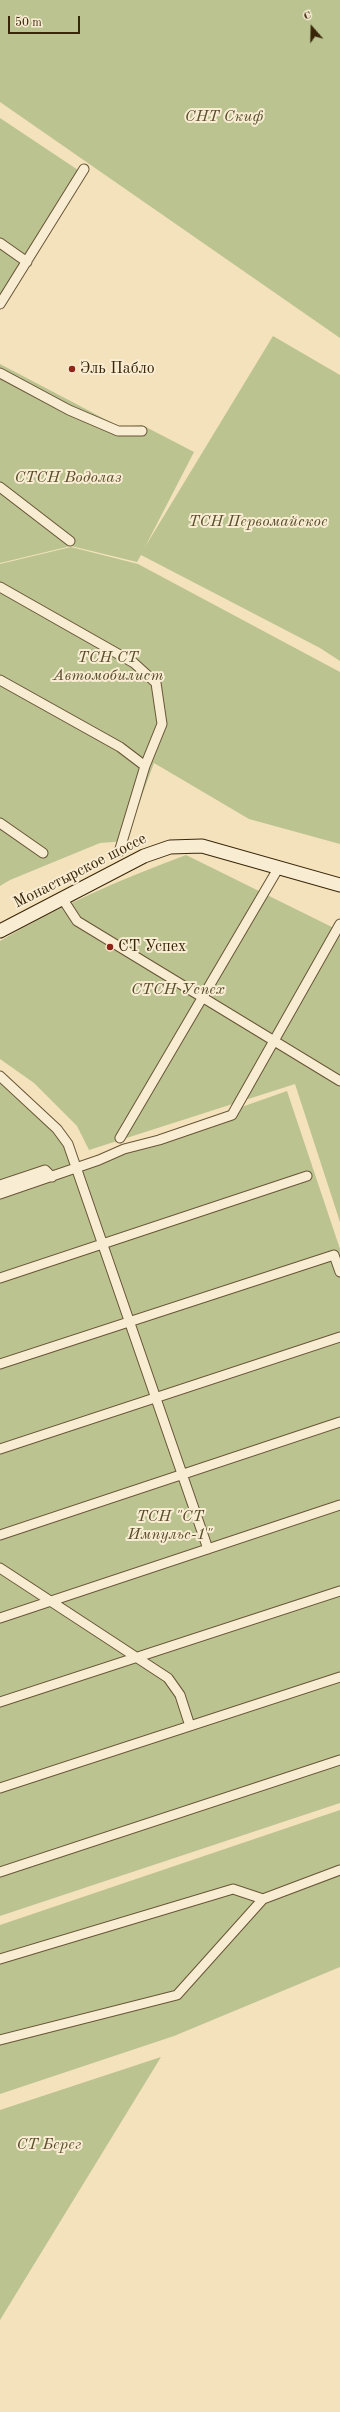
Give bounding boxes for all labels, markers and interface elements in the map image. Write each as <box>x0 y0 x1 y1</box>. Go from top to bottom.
scale bar <box>10 8 82 34</box>
north arrow <box>292 8 332 48</box>
text: С <box>302 10 313 23</box>
text: 50 m <box>15 17 42 29</box>
park label: СНТ Скиф <box>185 107 263 127</box>
place label: Эль Пабло <box>80 359 155 379</box>
marker: Эль Пабло <box>67 364 77 374</box>
park label: СТСН Водолаз <box>14 468 122 488</box>
park label: ТСН Первомайское <box>189 512 327 532</box>
park label: ТСН СТ Автомобилист <box>53 648 163 686</box>
street label: Монастырское шоссе <box>10 829 150 913</box>
place label: СТ Успех <box>118 937 186 957</box>
marker: СТ Успех <box>105 942 115 952</box>
park label: СТСН Успех <box>131 980 225 1000</box>
park label: ТСН "СТ Импульс-1" <box>128 1507 212 1545</box>
park label: СТ Берег <box>16 2135 82 2155</box>

